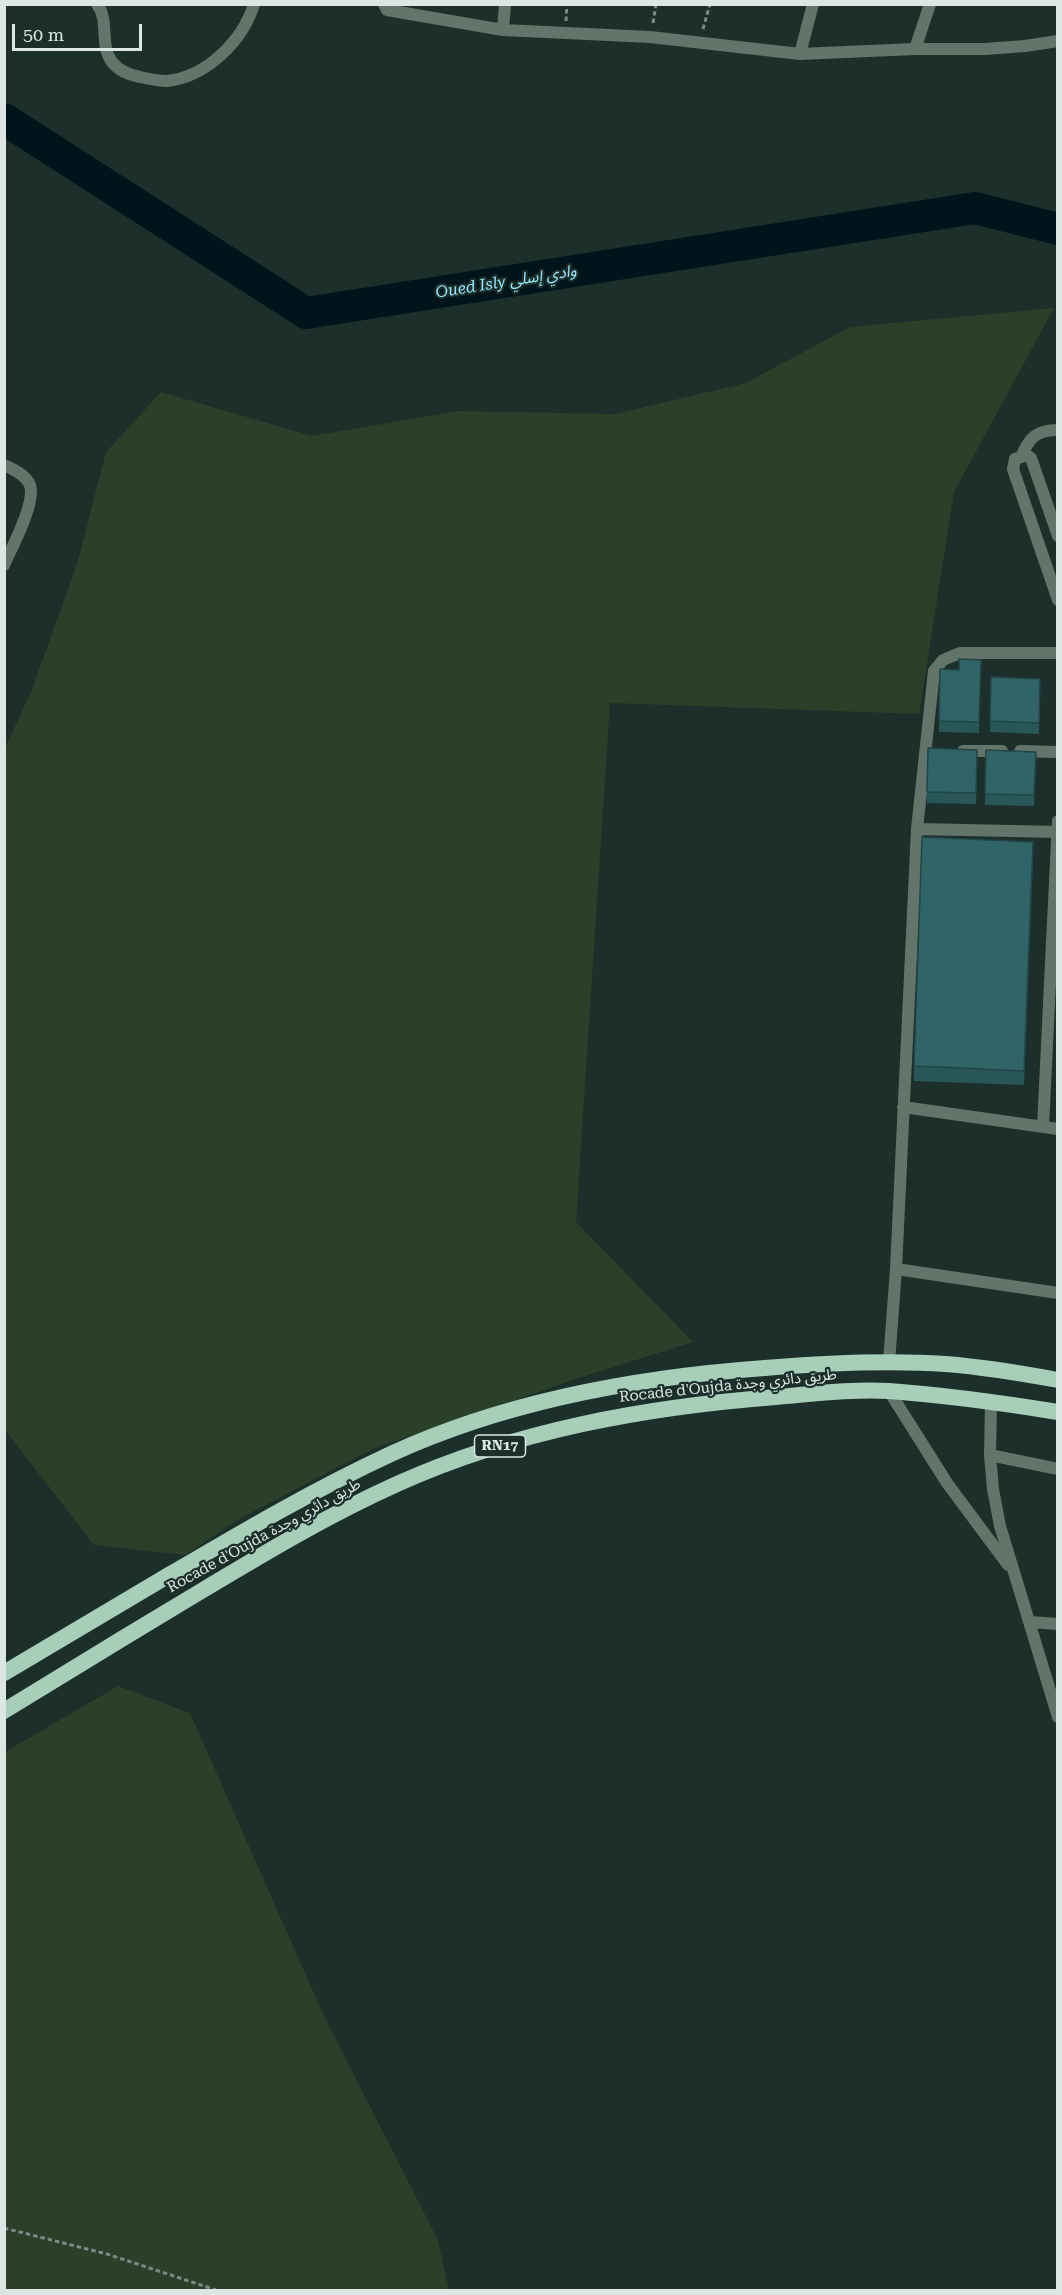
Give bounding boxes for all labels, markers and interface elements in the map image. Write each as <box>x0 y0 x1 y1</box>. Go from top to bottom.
scale bar <box>15 12 146 50</box>
text: 50 m <box>23 24 64 45</box>
water label: Oued Isly وادي إسلي <box>434 261 578 303</box>
street label: Rocade d'Oujda طريق دائري وجدة <box>618 1366 838 1406</box>
road number: RN17 <box>474 1435 526 1457</box>
street label: Rocade d'Oujda طريق دائري وجدة <box>164 1475 364 1597</box>

